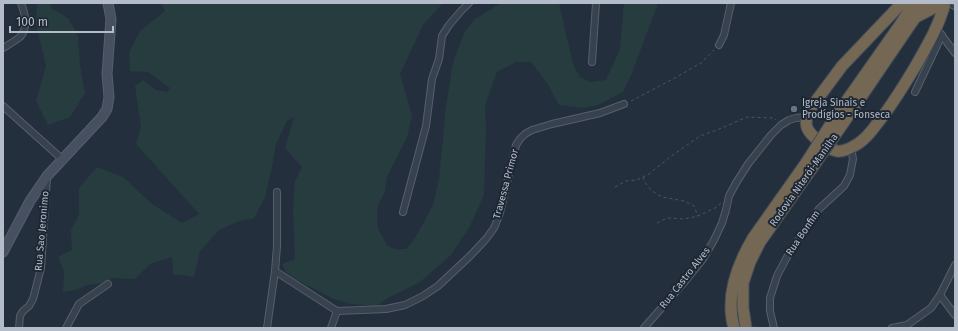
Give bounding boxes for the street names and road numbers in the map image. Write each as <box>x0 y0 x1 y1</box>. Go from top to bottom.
street label: Rodovia Niterói-Manilha <box>767 131 841 229</box>
street label: Travessa Primor <box>491 148 521 220</box>
street label: Rua Sao Jeronimo <box>33 190 51 272</box>
street label: Rua Bonfim <box>783 208 823 258</box>
street label: Rua Castro Alves <box>657 245 713 311</box>

